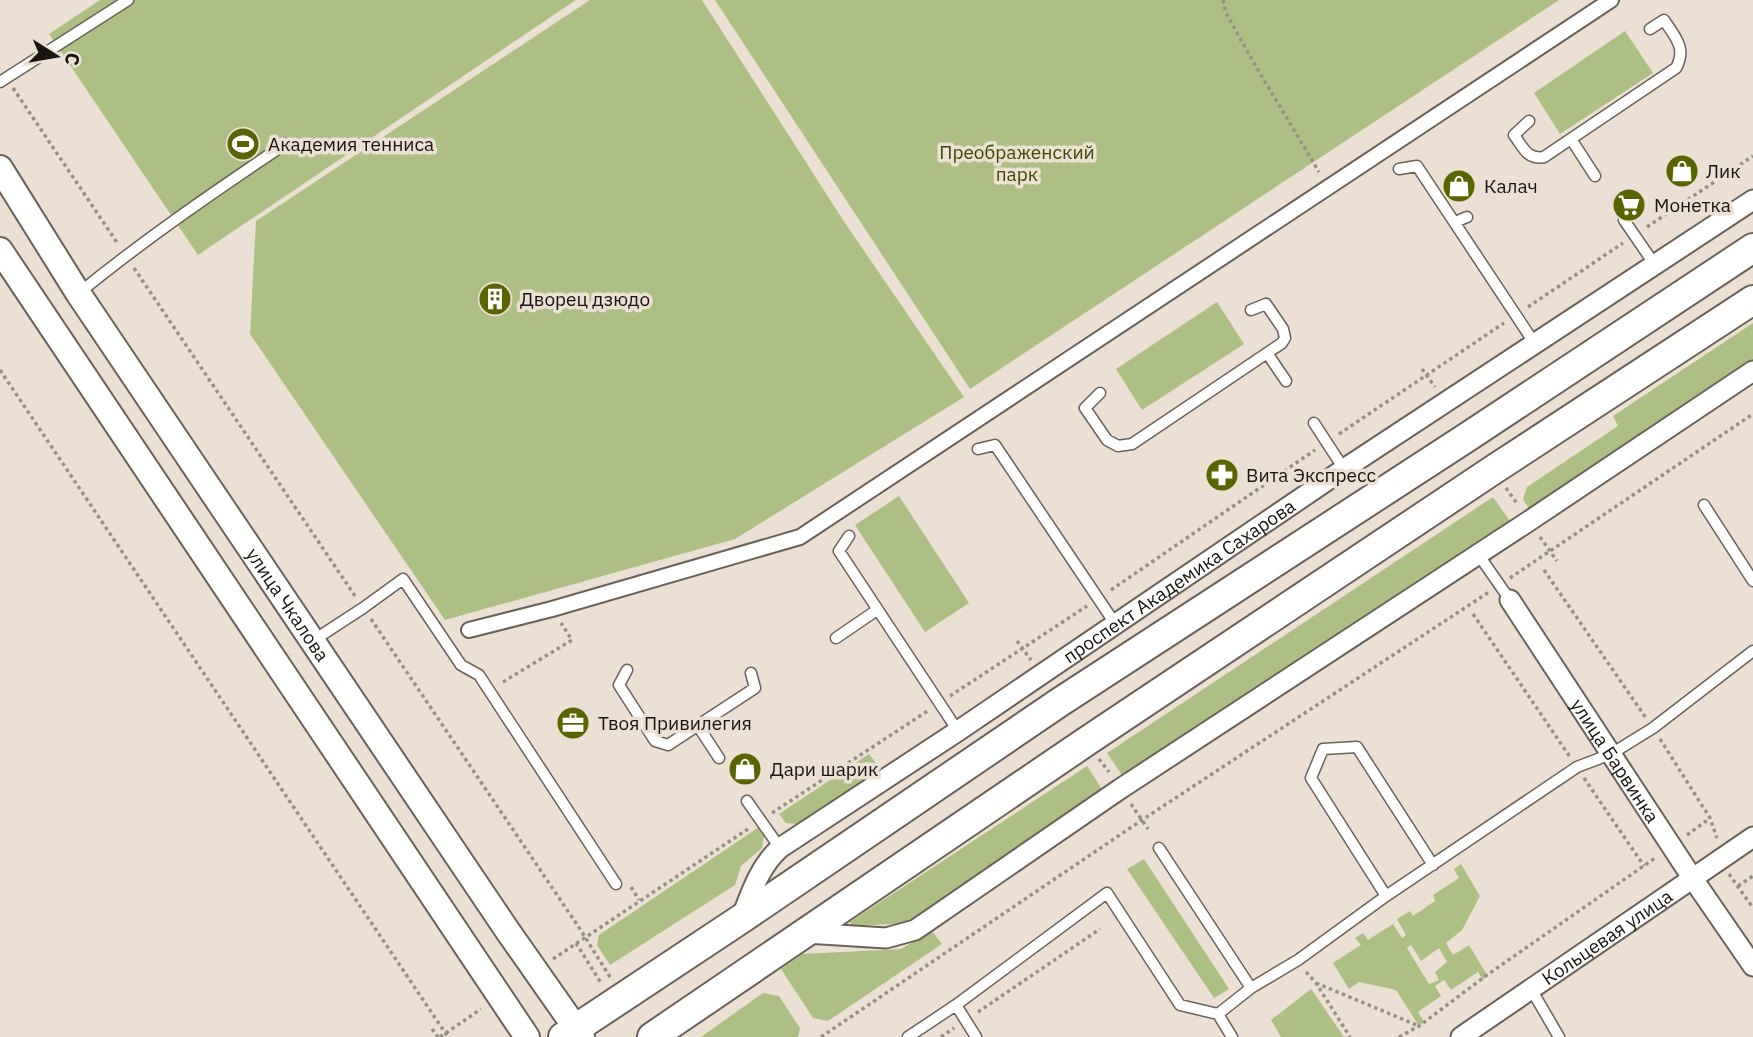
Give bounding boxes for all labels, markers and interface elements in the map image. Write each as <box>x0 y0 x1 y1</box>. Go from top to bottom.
north arrow <box>21 21 91 91</box>
text: С <box>60 51 86 68</box>
sports icon: Академия тенниса <box>224 125 262 163</box>
place label: Академия тенниса <box>268 132 434 156</box>
park label: Преображенский парк <box>939 140 1095 186</box>
shop icon: Лик <box>1663 152 1701 190</box>
place label: Лик <box>1706 159 1741 183</box>
shop icon: Калач <box>1440 167 1478 205</box>
place label: Калач <box>1484 174 1538 198</box>
supermarket icon: Монетка <box>1610 186 1648 224</box>
place label: Монетка <box>1654 193 1731 217</box>
building icon: Дворец дзюдо <box>476 280 514 318</box>
place label: Дворец дзюдо <box>520 287 650 311</box>
pharmacy icon: Вита Экспресс <box>1203 456 1241 494</box>
place label: Вита Экспресс <box>1246 463 1376 487</box>
street label: проспект Академика Сахарова <box>1058 494 1300 668</box>
street label: улица Чкалова <box>241 543 335 666</box>
street label: улица Барвинка <box>1566 694 1665 827</box>
office icon: Твоя Привилегия <box>554 704 592 742</box>
place label: Твоя Привилегия <box>598 711 752 735</box>
shop icon: Дари шарик <box>726 750 764 788</box>
place label: Дари шарик <box>770 757 878 781</box>
street label: Кольцевая улица <box>1537 884 1677 990</box>

